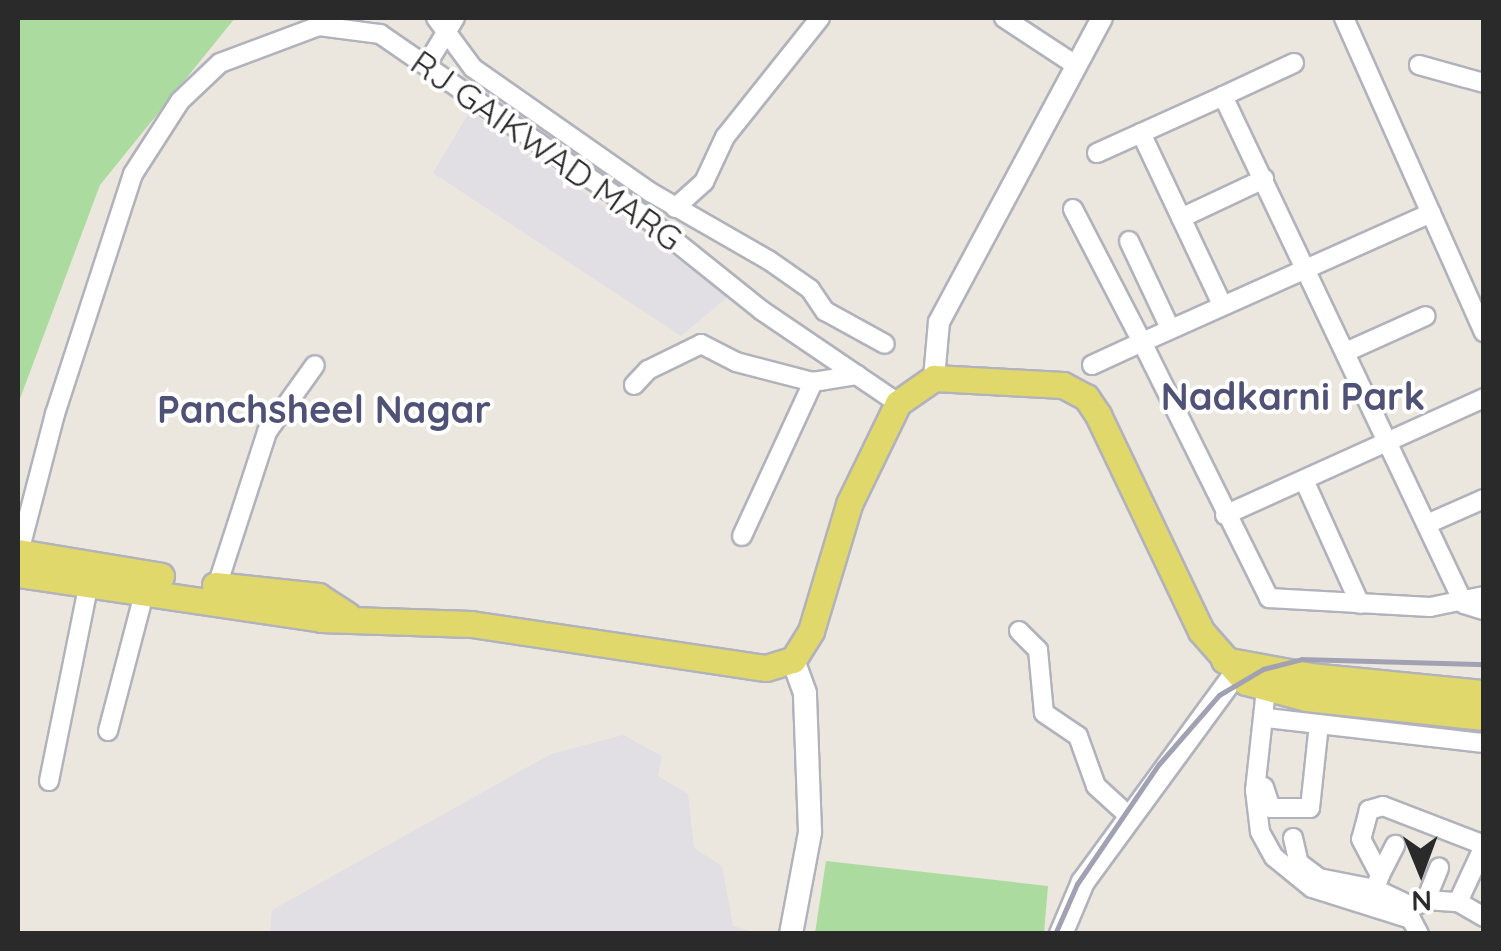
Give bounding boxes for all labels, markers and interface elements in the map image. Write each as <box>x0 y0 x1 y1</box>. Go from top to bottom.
street label: RJ GAIKWAD MARG <box>403 41 691 259</box>
district label: Nadkarni Park <box>1161 374 1425 420</box>
district label: Panchsheel Nagar <box>157 387 491 433</box>
north arrow <box>1371 821 1471 921</box>
text: N <box>1411 884 1432 919</box>

